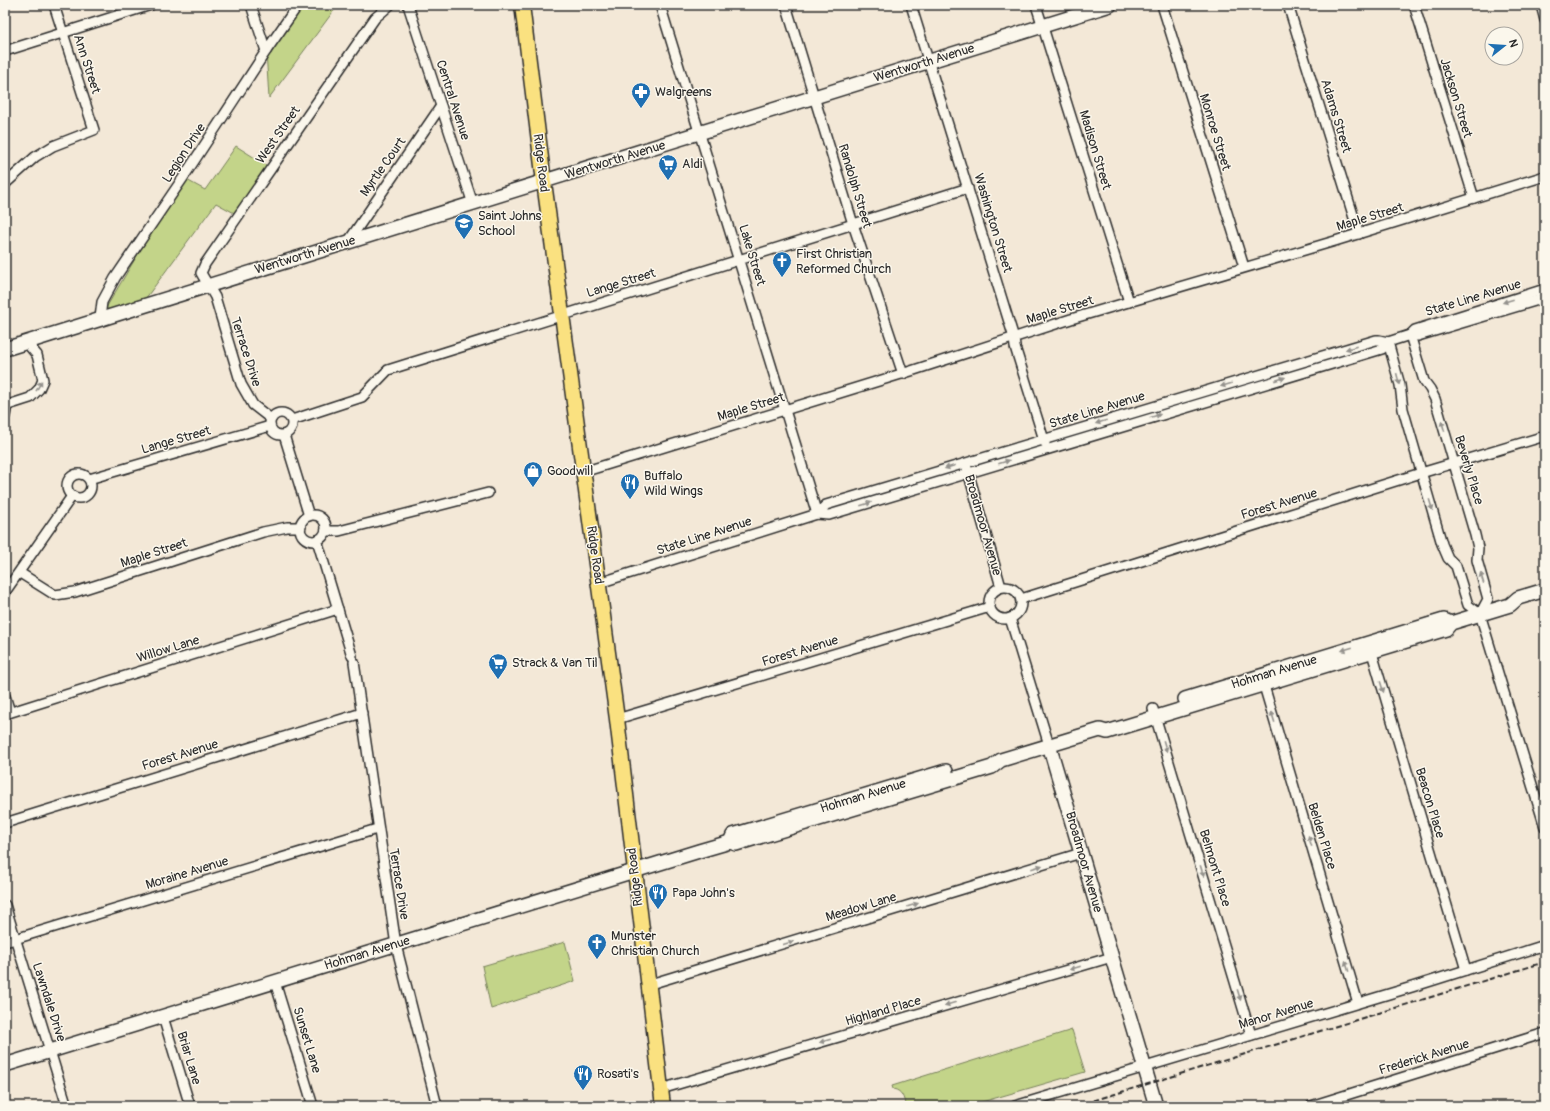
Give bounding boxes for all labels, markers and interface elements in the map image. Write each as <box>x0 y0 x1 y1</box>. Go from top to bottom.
north arrow <box>1484 26 1524 66</box>
street label: Ann Street <box>70 32 104 96</box>
text: N <box>1506 38 1521 49</box>
street label: Wentworth Avenue <box>872 40 977 86</box>
street label: Jackson Street <box>1436 56 1476 140</box>
street label: Central Avenue <box>433 58 474 143</box>
street label: Adams Street <box>1317 77 1355 155</box>
pharmacy icon: Walgreens <box>630 81 652 109</box>
place label: Walgreens <box>655 84 712 100</box>
street label: Monroe Street <box>1196 92 1234 173</box>
street label: West Street <box>252 102 304 167</box>
street label: Madison Street <box>1075 108 1115 192</box>
street label: Legion Drive <box>159 120 209 186</box>
street label: Ridge Road <box>529 133 553 193</box>
street label: Myrtle Court <box>357 134 410 200</box>
street label: Wentworth Avenue <box>563 137 668 183</box>
street label: Randolph Street <box>835 142 876 231</box>
supermarket icon: Aldi <box>657 153 679 181</box>
place label: Aldi <box>682 156 702 172</box>
street label: Washington Street <box>970 172 1016 275</box>
street label: Maple Street <box>1335 199 1406 235</box>
place label: Saint Johns School <box>478 208 541 239</box>
school or university icon: Saint Johns School <box>453 212 475 240</box>
street label: Lake Street <box>735 222 769 288</box>
street label: Wentworth Avenue <box>253 232 358 278</box>
place label: First Christian Reformed Church <box>796 246 891 277</box>
church icon: First Christian Reformed Church <box>771 250 793 278</box>
street label: Lange Street <box>585 265 658 301</box>
street label: State Line Avenue <box>1423 276 1523 320</box>
street label: Maple Street <box>1025 292 1096 328</box>
one-way arrow <box>1501 298 1513 304</box>
street label: Terrace Drive <box>227 315 265 389</box>
one-way arrow <box>1344 345 1356 351</box>
one-way arrow <box>1396 373 1402 385</box>
one-way arrow <box>1274 376 1286 382</box>
one-way arrow <box>36 380 43 392</box>
one-way arrow <box>1220 382 1232 388</box>
street label: State Line Avenue <box>1047 388 1147 432</box>
street label: Maple Street <box>716 389 787 425</box>
one-way arrow <box>1150 413 1162 419</box>
one-way arrow <box>1095 419 1107 425</box>
one-way arrow <box>1439 420 1445 432</box>
street label: Lange Street <box>139 422 213 458</box>
street label: Beverly Place <box>1451 433 1487 507</box>
one-way arrow <box>998 459 1010 465</box>
shop icon: Goodwill <box>522 460 544 488</box>
place label: Goodwill <box>547 463 593 479</box>
one-way arrow <box>944 464 956 470</box>
place label: Buffalo Wild Wings <box>644 468 703 499</box>
restaurant icon: Buffalo Wild Wings <box>619 472 641 500</box>
street label: Broadmoor Avenue <box>961 473 1005 578</box>
street label: Forest Avenue <box>1239 485 1320 523</box>
one-way arrow <box>1428 499 1434 511</box>
one-way arrow <box>861 501 873 507</box>
street label: State Line Avenue <box>654 513 754 559</box>
street label: Ridge Road <box>583 525 607 585</box>
street label: Maple Street <box>119 534 190 571</box>
one-way arrow <box>1479 572 1485 584</box>
street label: Willow Lane <box>135 632 202 666</box>
street label: Forest Avenue <box>760 632 841 670</box>
one-way arrow <box>1341 647 1353 653</box>
street label: Hohman Avenue <box>1229 651 1319 693</box>
supermarket icon: Strack & Van Til <box>487 652 509 680</box>
place label: Strack & Van Til <box>512 655 598 671</box>
one-way arrow <box>1379 682 1385 694</box>
one-way arrow <box>1270 710 1276 722</box>
street label: Forest Avenue <box>140 736 221 774</box>
one-way arrow <box>1162 741 1168 753</box>
street label: Beacon Place <box>1412 766 1448 841</box>
street label: Hohman Avenue <box>818 775 908 817</box>
street label: Belden Place <box>1304 801 1340 872</box>
street label: Broadmoor Avenue <box>1062 810 1106 915</box>
street label: Belmont Place <box>1196 827 1234 909</box>
one-way arrow <box>1307 835 1313 847</box>
street label: Terrace Drive <box>385 847 413 921</box>
street label: Ridge Road <box>623 847 647 907</box>
street label: Moraine Avenue <box>144 853 231 893</box>
one-way arrow <box>1031 864 1043 870</box>
one-way arrow <box>1199 865 1205 877</box>
restaurant icon: Papa John's <box>647 882 669 910</box>
place label: Papa John's <box>672 885 735 901</box>
street label: Meadow Lane <box>824 888 899 925</box>
one-way arrow <box>907 902 919 908</box>
place label: Munster Christian Church <box>611 928 699 959</box>
street label: Hohman Avenue <box>322 932 412 974</box>
church icon: Munster Christian Church <box>586 932 608 960</box>
one-way arrow <box>783 940 795 946</box>
one-way arrow <box>1344 960 1350 972</box>
street label: Lawndale Drive <box>29 961 69 1044</box>
one-way arrow <box>1068 965 1080 971</box>
one-way arrow <box>1236 990 1242 1002</box>
street label: Highland Place <box>843 992 923 1029</box>
street label: Manor Avenue <box>1237 995 1316 1033</box>
one-way arrow <box>944 1001 956 1007</box>
street label: Sunset Lane <box>289 1005 325 1076</box>
street label: Briar Lane <box>173 1030 205 1087</box>
street label: Frederick Avenue <box>1377 1036 1472 1078</box>
one-way arrow <box>819 1038 831 1044</box>
restaurant icon: Rosati's <box>572 1063 594 1091</box>
place label: Rosati's <box>597 1066 639 1082</box>

